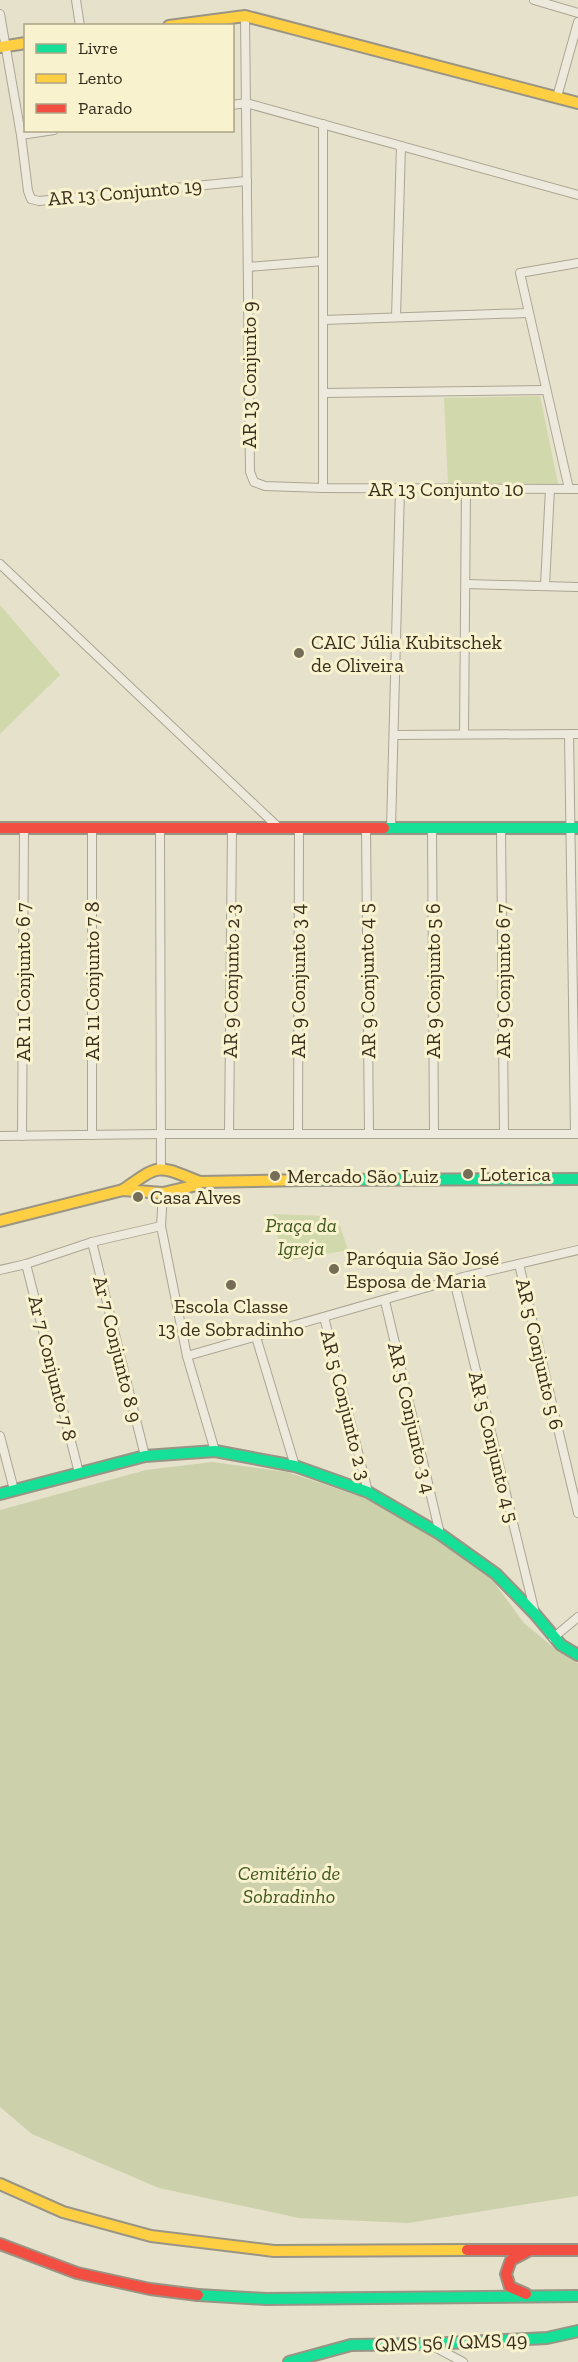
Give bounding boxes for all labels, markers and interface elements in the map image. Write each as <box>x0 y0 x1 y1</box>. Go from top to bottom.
legend <box>24 24 234 132</box>
text: Livre <box>78 37 118 59</box>
text: Lento <box>78 67 123 89</box>
text: Parado <box>78 97 132 119</box>
street label: AR 13 Conjunto 19 <box>47 173 203 211</box>
street label: AR 13 Conjunto 9 <box>237 301 261 449</box>
street label: AR 13 Conjunto 10 <box>368 477 524 501</box>
place label: CAIC Júlia Kubitschek de Oliveira <box>311 630 502 677</box>
marker: CAIC Júlia Kubitschek de Oliveira <box>292 646 306 660</box>
street label: AR 11 Conjunto 7 8 <box>80 901 104 1061</box>
street label: AR 11 Conjunto 6 7 <box>11 902 35 1061</box>
street label: AR 9 Conjunto 3 4 <box>286 903 310 1058</box>
street label: AR 9 Conjunto 4 5 <box>354 903 380 1059</box>
street label: AR 9 Conjunto 6 7 <box>491 903 515 1058</box>
street label: AR 9 Conjunto 2 3 <box>218 904 244 1058</box>
street label: AR 9 Conjunto 5 6 <box>421 904 445 1058</box>
place label: Loterica <box>480 1162 551 1186</box>
place label: Mercado São Luiz <box>287 1164 439 1188</box>
marker: Loterica <box>461 1167 475 1181</box>
marker: Mercado São Luiz <box>268 1169 282 1183</box>
place label: Casa Alves <box>150 1185 241 1209</box>
marker: Casa Alves <box>131 1190 145 1204</box>
park label: Praça da Igreja <box>265 1213 337 1260</box>
place label: Paróquia São José Esposa de Maria <box>346 1246 499 1293</box>
marker: Paróquia São José Esposa de Maria <box>327 1262 341 1276</box>
street label: Ar 7 Conjunto 8 9 <box>88 1273 148 1425</box>
street label: AR 5 Conjunto 5 6 <box>511 1276 569 1432</box>
marker: Escola Classe 13 de Sobradinho <box>224 1278 238 1292</box>
street label: Ar 7 Conjunto 7 8 <box>23 1293 83 1443</box>
place label: Escola Classe 13 de Sobradinho <box>158 1294 304 1341</box>
street label: AR 5 Conjunto 2 3 <box>316 1327 376 1483</box>
street label: AR 5 Conjunto 3 4 <box>383 1340 441 1496</box>
street label: AR 5 Conjunto 4 5 <box>464 1369 524 1525</box>
park label: Cemitério de Sobradinho <box>238 1861 340 1908</box>
street label: QMS 56 / QMS 49 <box>374 2327 528 2357</box>

